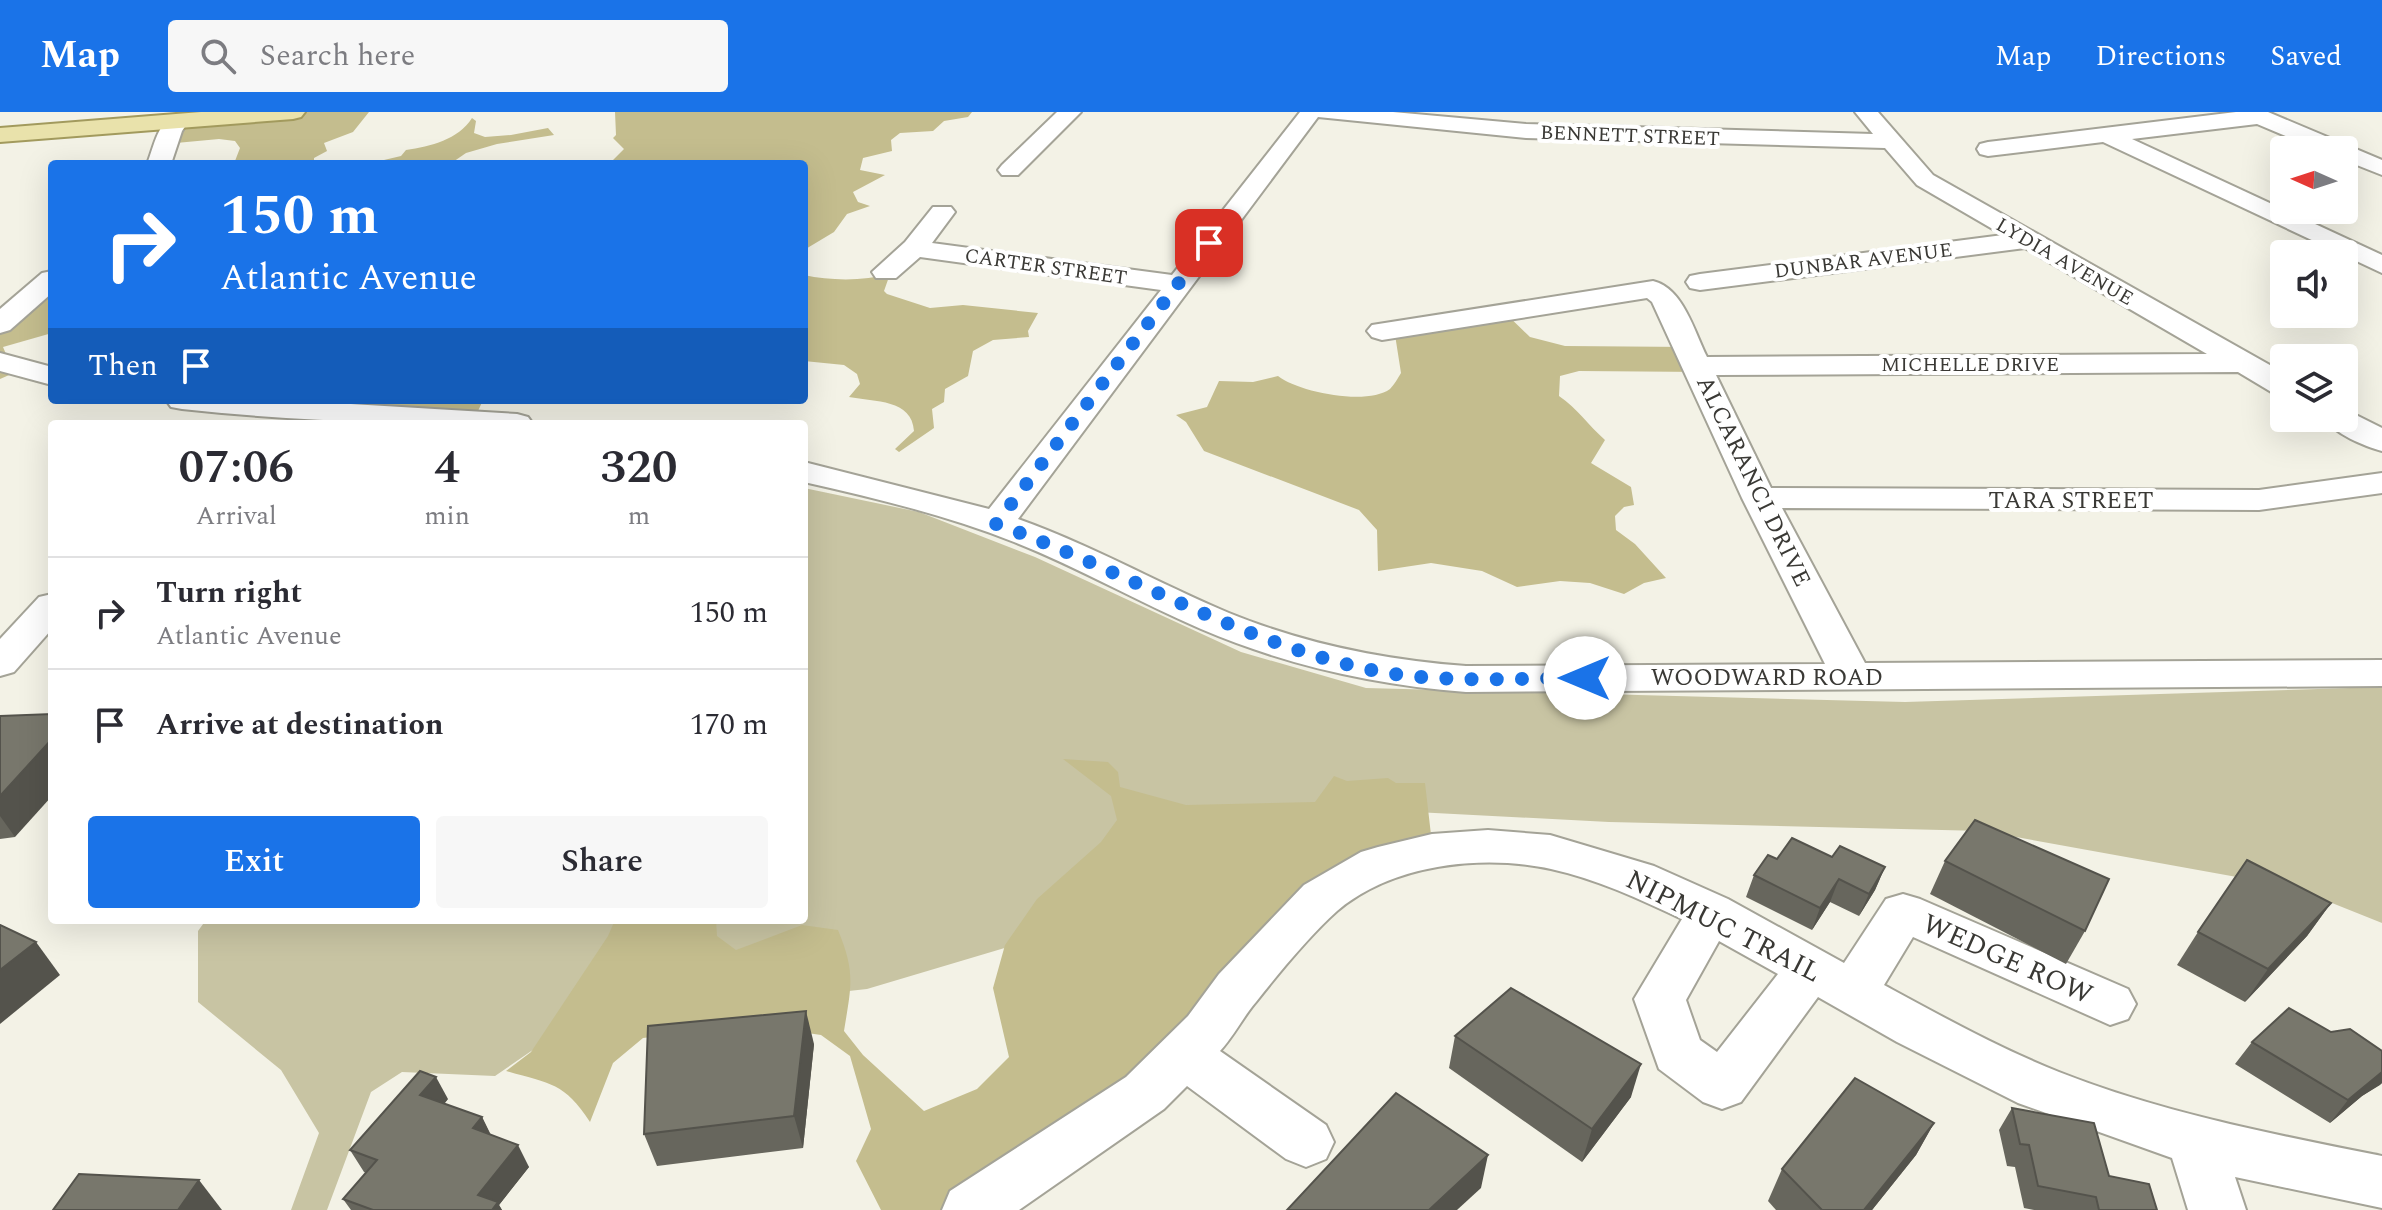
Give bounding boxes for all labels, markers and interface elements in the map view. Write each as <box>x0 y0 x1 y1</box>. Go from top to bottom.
search box <box>168 20 728 92</box>
text: Map <box>40 27 120 85</box>
text: Search here <box>260 33 415 79</box>
icon: search <box>196 34 240 78</box>
text: Map <box>1995 35 2052 78</box>
text: Directions <box>2096 35 2226 78</box>
text: Saved <box>2270 35 2342 78</box>
street label: BENNETT STREET <box>1540 118 1720 154</box>
north arrow <box>2270 136 2358 224</box>
map controls <box>2270 136 2358 432</box>
text: 150 m <box>220 174 379 259</box>
icon: right <box>88 192 192 296</box>
pin <box>1175 209 1243 277</box>
street label: LYDIA AVENUE <box>1990 210 2139 314</box>
icon: arrive <box>1187 221 1231 265</box>
street label: DUNBAR AVENUE <box>1772 235 1954 287</box>
button: sound <box>2270 240 2358 328</box>
street label: CARTER STREET <box>963 241 1129 293</box>
text: Atlantic Avenue <box>220 251 477 306</box>
text: Then <box>88 343 158 389</box>
icon: arrive <box>174 344 218 388</box>
button: layers <box>2270 344 2358 432</box>
street label: MICHELLE DRIVE <box>1881 350 2059 380</box>
street label: ALCARANCI DRIVE <box>1686 370 1820 593</box>
text: 07:06 <box>178 431 294 504</box>
text: 4 <box>434 431 460 504</box>
text: 320 <box>600 431 678 504</box>
street label: TARA STREET <box>1988 483 2154 519</box>
text: Arrival <box>196 496 277 536</box>
text: min <box>424 496 470 536</box>
text: m <box>628 496 650 536</box>
text: Turn right <box>156 570 302 616</box>
text: 150 m <box>690 590 768 636</box>
icon: right <box>88 591 132 635</box>
text: Atlantic Avenue <box>156 616 342 656</box>
position arrow <box>1543 636 1627 720</box>
street label: WOODWARD ROAD <box>1651 660 1883 696</box>
text: Arrive at destination <box>156 702 443 748</box>
text: 170 m <box>690 702 768 748</box>
icon: arrive <box>88 703 132 747</box>
button: Exit <box>88 816 420 908</box>
button: Share <box>436 816 768 908</box>
street label: NIPMUC TRAIL <box>1618 859 1829 994</box>
street label: WEDGE ROW <box>1915 903 2100 1016</box>

